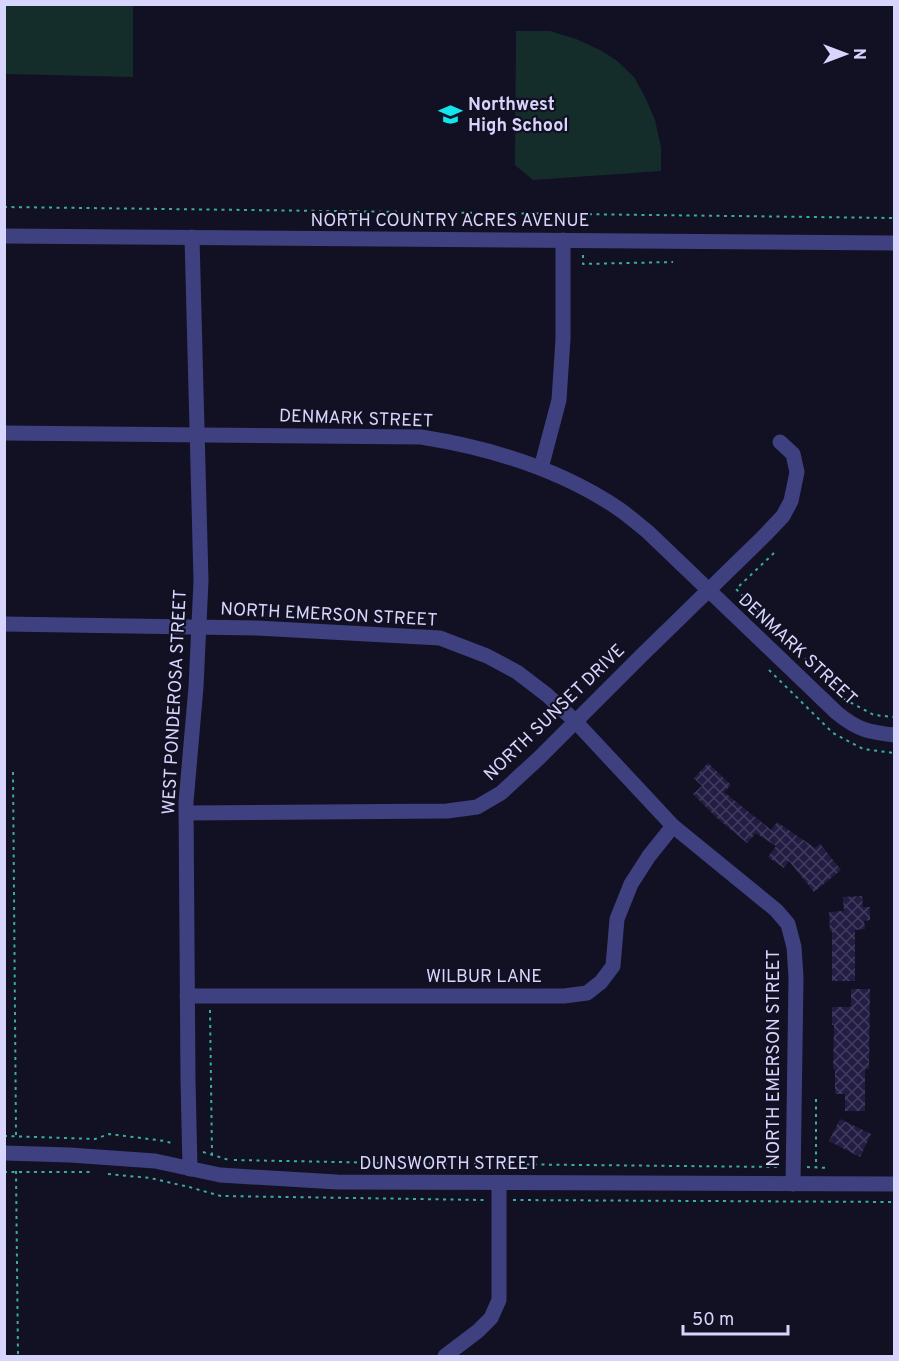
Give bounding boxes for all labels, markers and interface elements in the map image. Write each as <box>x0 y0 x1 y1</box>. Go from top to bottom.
north arrow <box>815 24 875 84</box>
text: N <box>848 48 868 60</box>
place label: Northwest High School <box>468 94 569 138</box>
school or university icon: Northwest High School <box>437 101 463 127</box>
street label: NORTH COUNTRY ACRES AVENUE <box>311 210 589 233</box>
street label: DENMARK STREET <box>278 405 433 434</box>
street label: WEST PONDEROSA STREET <box>158 589 193 815</box>
street label: DENMARK STREET <box>733 589 861 711</box>
street label: NORTH EMERSON STREET <box>220 598 438 633</box>
street label: NORTH SUNSET DRIVE <box>480 640 630 786</box>
street label: NORTH EMERSON STREET <box>763 949 786 1167</box>
street label: WILBUR LANE <box>426 966 542 989</box>
street label: DUNSWORTH STREET <box>359 1153 539 1176</box>
scale bar <box>683 1298 788 1336</box>
text: 50 m <box>692 1309 734 1332</box>

